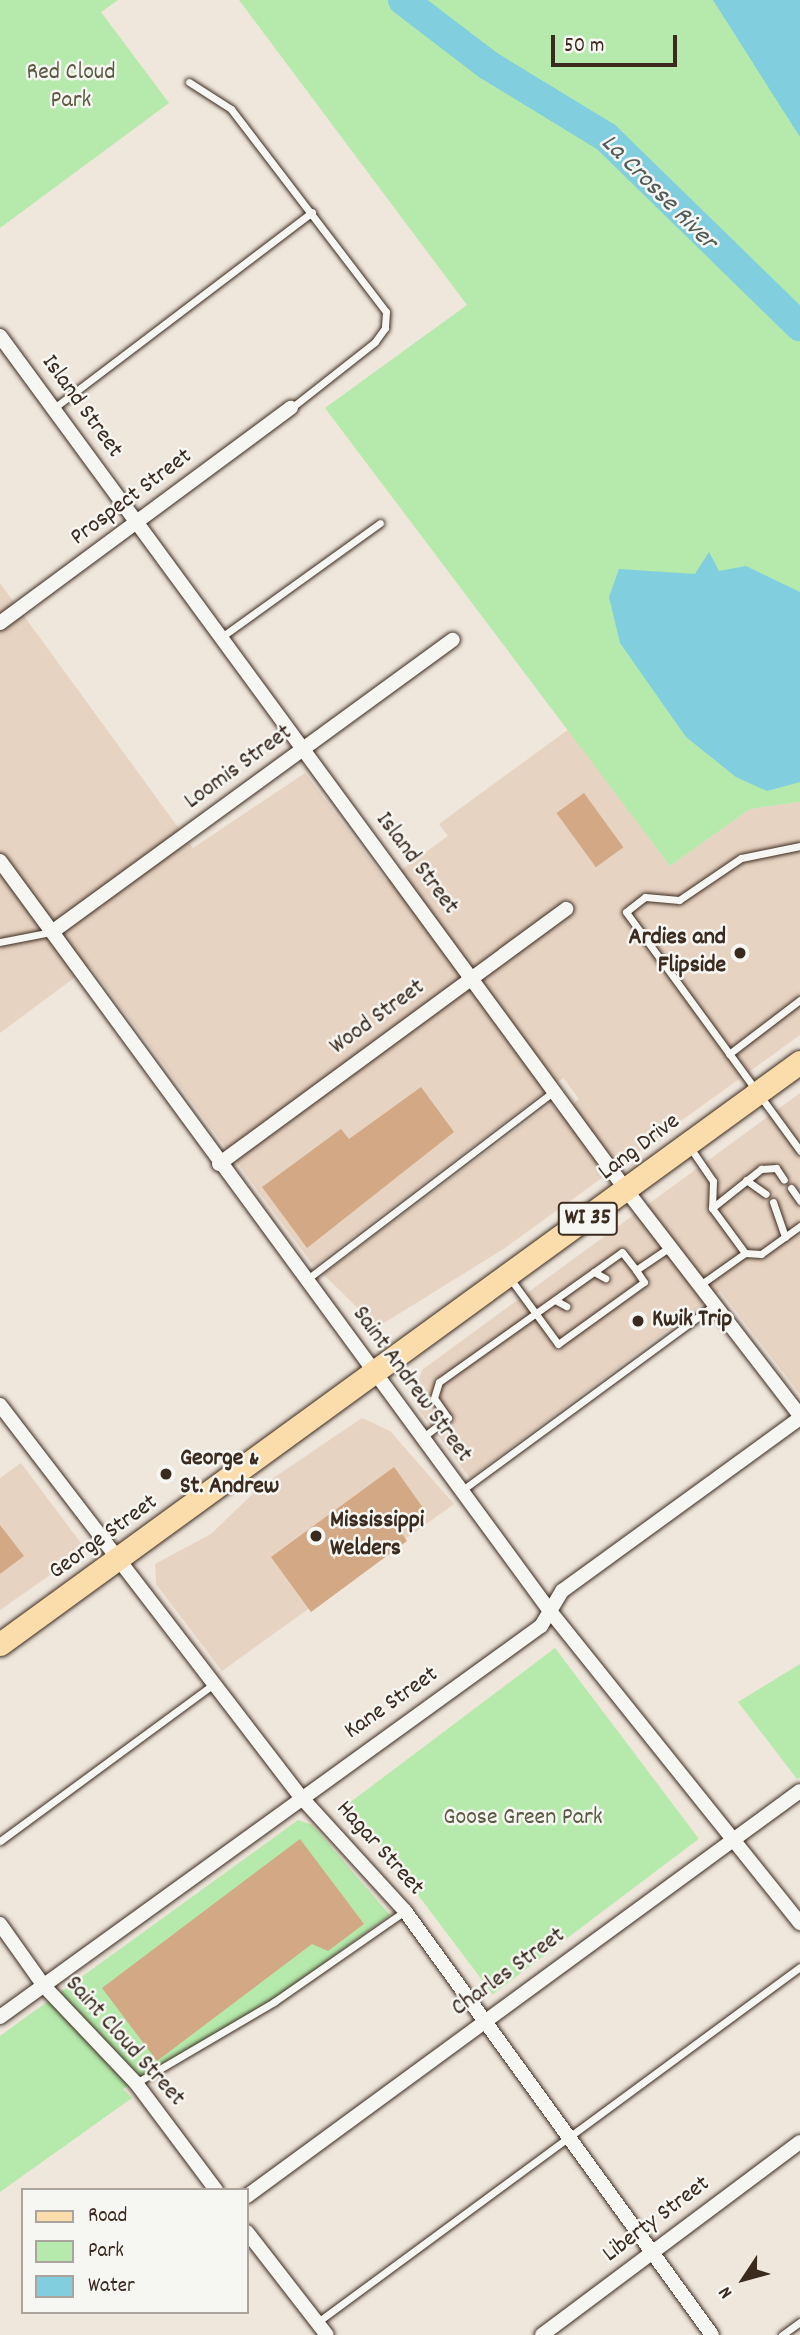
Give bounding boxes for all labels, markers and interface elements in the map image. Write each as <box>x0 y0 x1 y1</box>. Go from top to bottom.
scale bar <box>555 21 681 65</box>
text: 50 m <box>564 32 604 62</box>
park label: Red Cloud Park <box>27 60 115 116</box>
water label: La Crosse River <box>593 128 723 258</box>
street label: Island Street <box>34 350 128 464</box>
street label: Prospect Street <box>66 443 198 553</box>
street label: Loomis Street <box>180 719 298 817</box>
street label: Island Street <box>368 807 464 921</box>
place label: Ardies and Flipside <box>629 925 726 981</box>
marker: Ardies and Flipside <box>732 945 748 961</box>
street label: Wood Street <box>325 974 431 1062</box>
street label: Lang Drive <box>594 1108 686 1188</box>
road number: WI 35 <box>556 1200 620 1238</box>
street label: Saint Andrew Street <box>345 1301 477 1469</box>
place label: Kwik Trip <box>652 1307 732 1335</box>
marker: Kwik Trip <box>630 1313 646 1329</box>
place label: George & St. Andrew <box>180 1446 279 1502</box>
marker: George & St. Andrew <box>158 1466 174 1482</box>
street label: George Street <box>44 1489 164 1587</box>
place label: Mississippi Welders <box>330 1508 424 1564</box>
marker: Mississippi Welders <box>308 1528 324 1544</box>
street label: Kane Street <box>340 1661 444 1747</box>
street label: Hagar Street <box>329 1796 429 1902</box>
park label: Goose Green Park <box>443 1805 603 1833</box>
street label: Charles Street <box>447 1922 571 2024</box>
street label: Saint Cloud Street <box>58 1971 190 2113</box>
street label: Liberty Street <box>598 2170 716 2270</box>
legend <box>21 2188 248 2314</box>
text: Road <box>88 2202 127 2232</box>
text: Park <box>88 2237 124 2267</box>
north arrow <box>709 2244 779 2314</box>
text: Water <box>88 2272 135 2302</box>
text: N <box>713 2280 740 2303</box>

